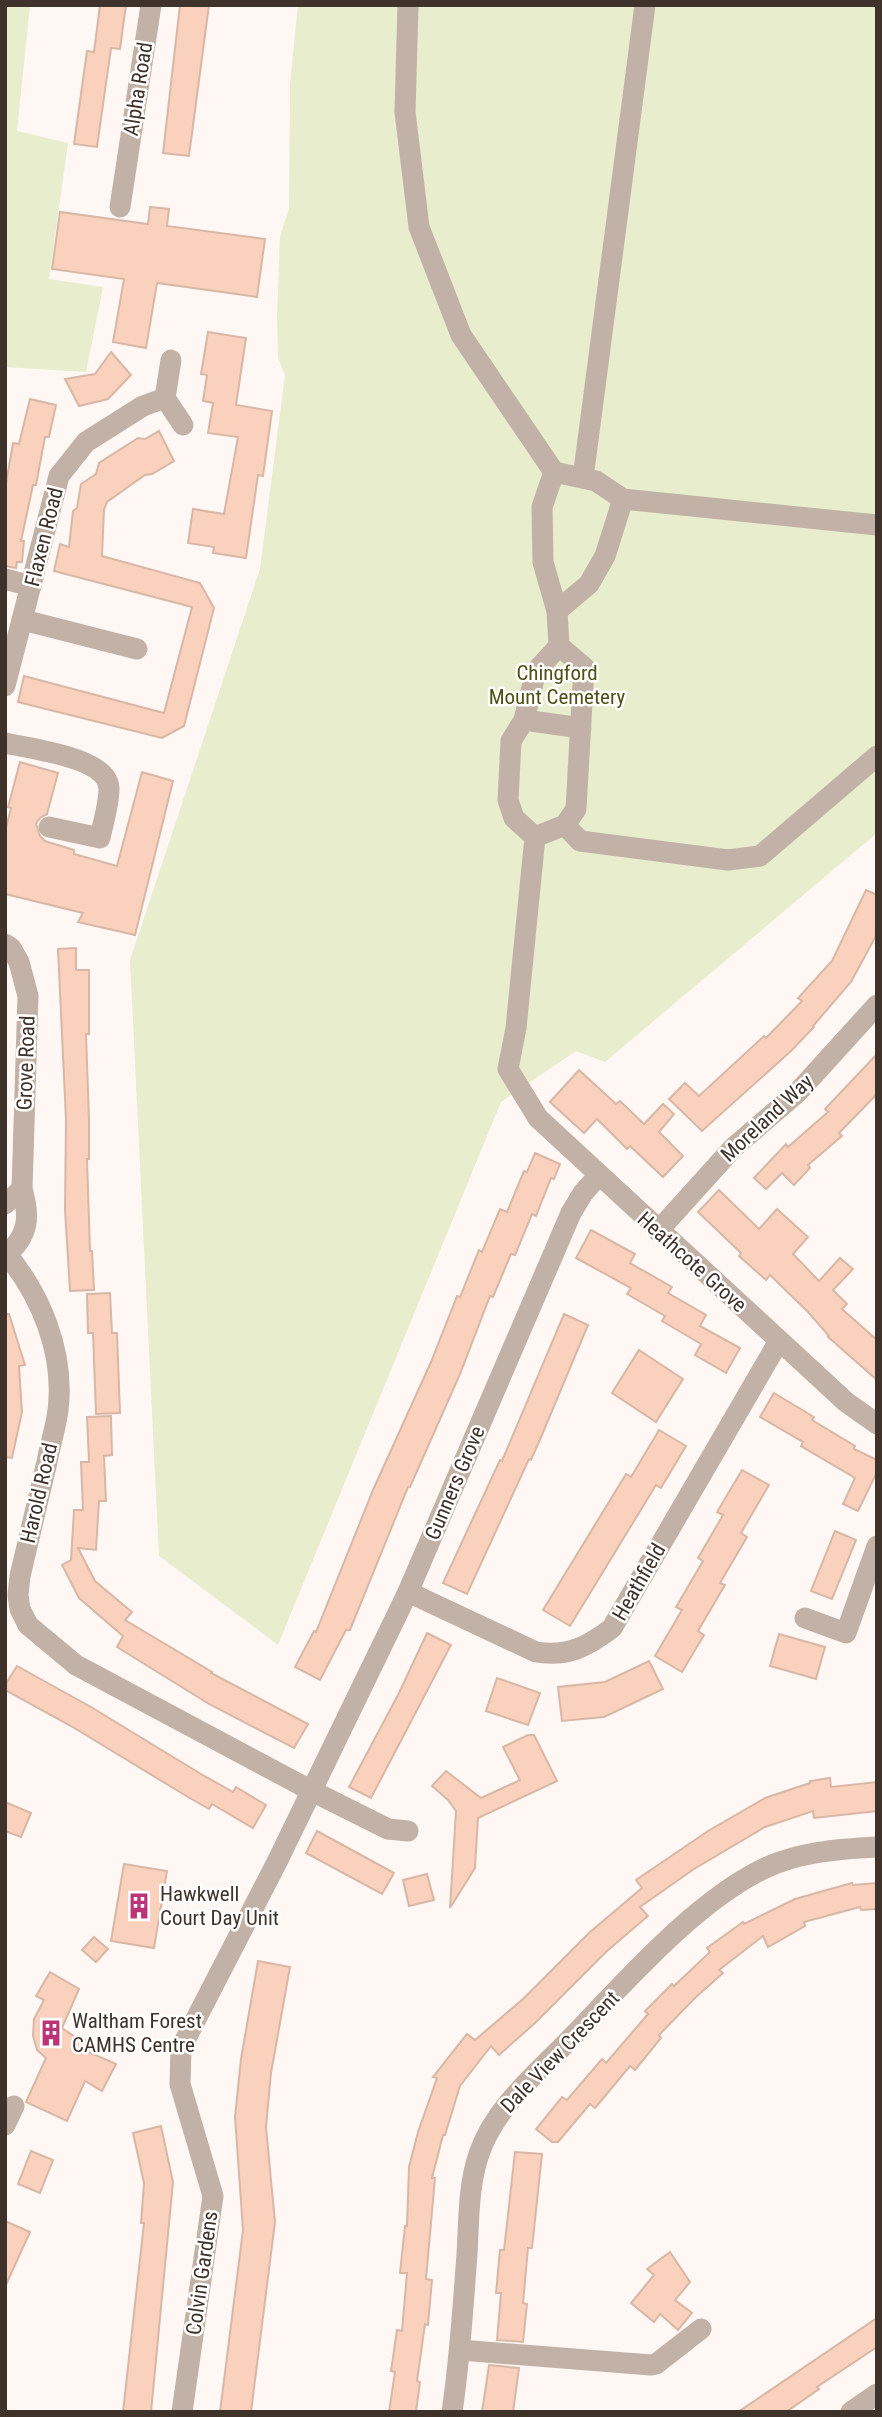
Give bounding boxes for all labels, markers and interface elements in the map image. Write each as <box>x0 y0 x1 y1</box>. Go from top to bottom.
street label: Alpha Road <box>119 40 157 138</box>
street label: Flaxen Road <box>20 485 68 589</box>
park label: Chingford Mount Cemetery <box>489 661 626 709</box>
street label: Grove Road <box>12 1015 40 1111</box>
street label: Moreland Way <box>716 1069 818 1167</box>
street label: Heathcote Grove <box>633 1207 751 1317</box>
street label: Gunners Grove <box>420 1422 490 1543</box>
street label: Harold Road <box>16 1441 62 1545</box>
street label: Heathfield <box>607 1539 671 1625</box>
place label: Hawkwell Court Day Unit <box>160 1882 279 1930</box>
building icon: Hawkwell Court Day Unit <box>124 1891 154 1921</box>
street label: Dale View Crescent <box>496 1986 624 2118</box>
place label: Waltham Forest CAMHS Centre <box>72 2009 202 2057</box>
building icon: Waltham Forest CAMHS Centre <box>36 2018 66 2048</box>
street label: Colvin Gardens <box>181 2210 223 2336</box>

